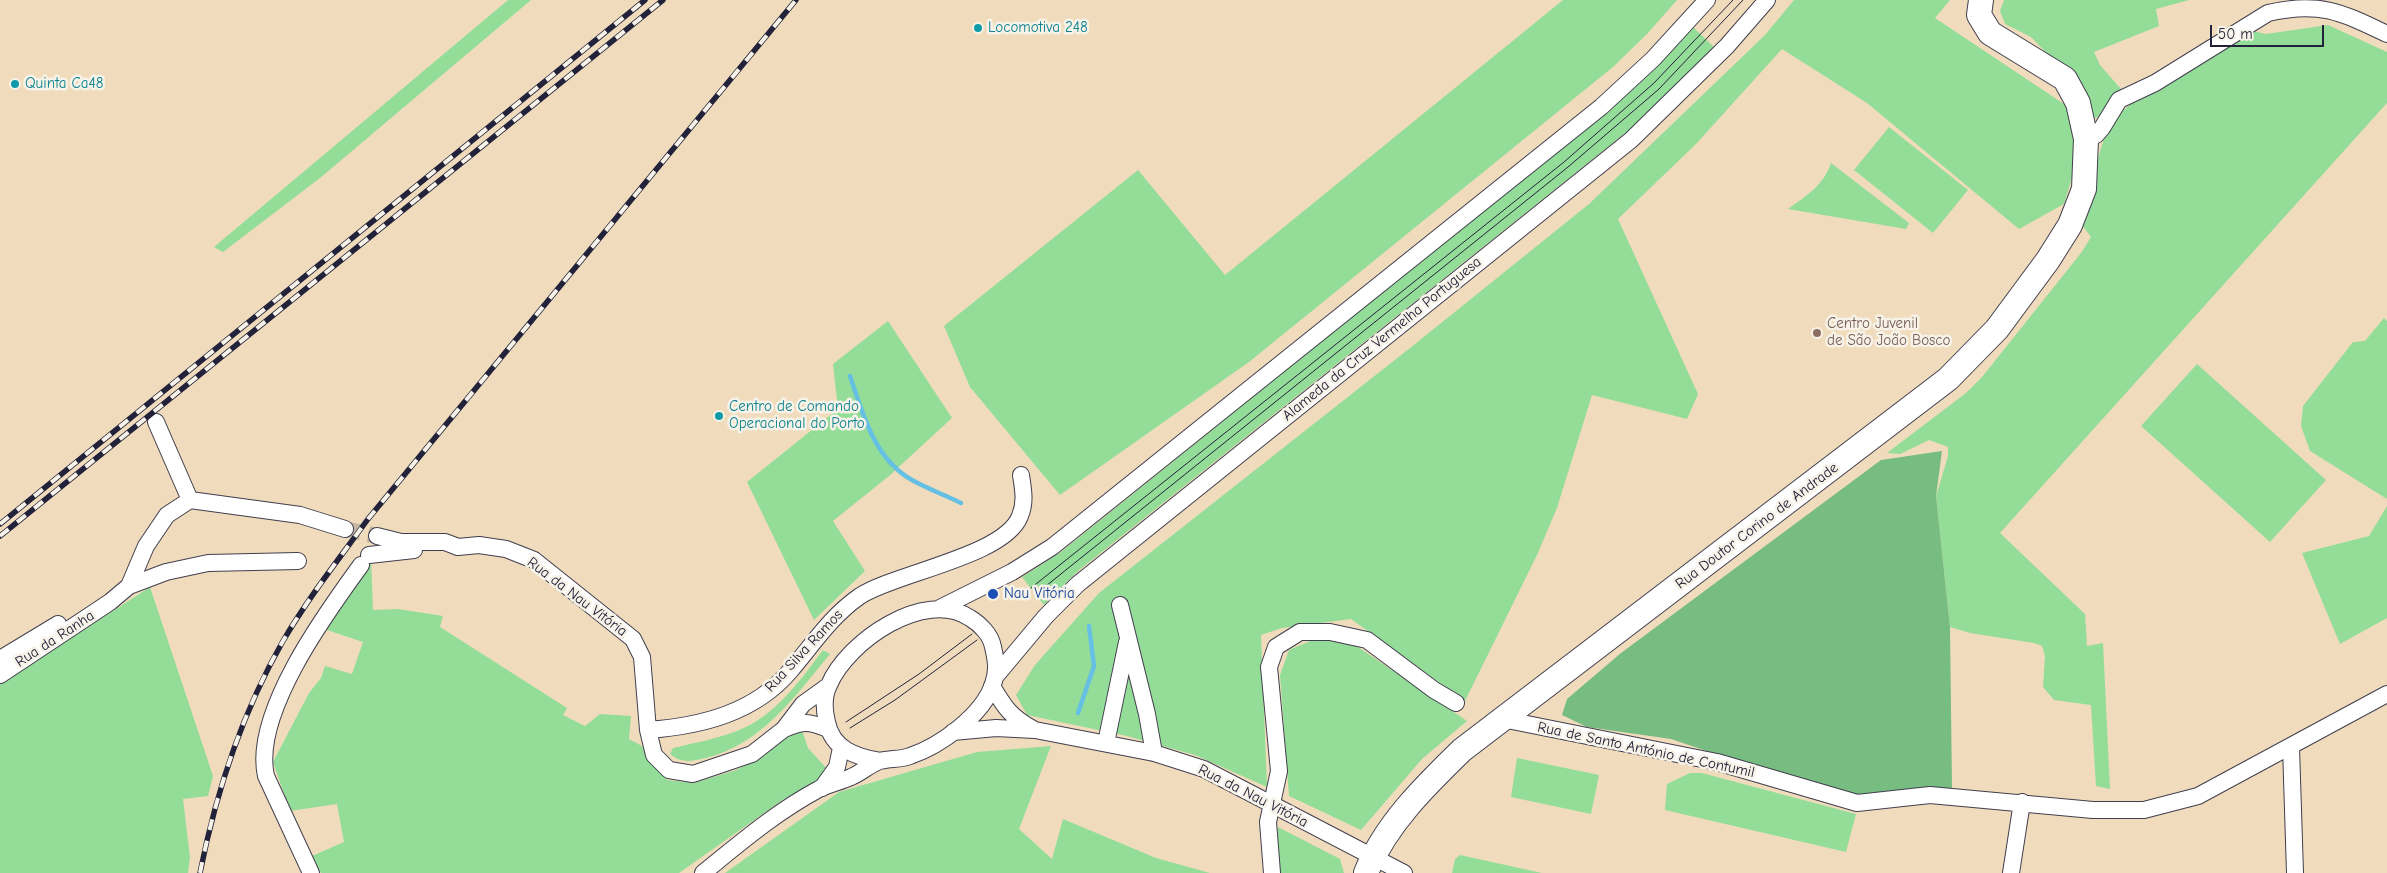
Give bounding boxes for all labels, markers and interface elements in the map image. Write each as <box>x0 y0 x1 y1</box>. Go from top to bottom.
scale bar <box>2212 15 2326 47</box>
place label: Locomotiva 248 <box>988 19 1088 37</box>
marker: Locomotiva 248 <box>972 22 984 34</box>
text: 50 m <box>2218 25 2253 43</box>
place label: Quinta Ca48 <box>25 75 104 93</box>
marker: Quinta Ca48 <box>9 78 21 90</box>
street label: Alameda da Cruz Vermelha Portuguesa <box>1279 253 1485 425</box>
place label: Centro Juvenil de São João Bosco <box>1827 315 1950 350</box>
marker: Centro Juvenil de São João Bosco <box>1811 327 1823 339</box>
place label: Centro de Comando Operacional do Porto <box>729 398 865 433</box>
marker: Centro de Comando Operacional do Porto <box>713 410 725 422</box>
street label: Rua Doutor Corino de Andrade <box>1672 459 1842 593</box>
street label: Rua da Nau Vitória <box>523 554 631 640</box>
place label: Nau Vitória <box>1004 585 1075 603</box>
marker: Nau Vitória <box>986 587 1000 601</box>
street label: Rua Silva Ramos <box>761 606 847 696</box>
street label: Rua da Ranha <box>12 607 98 671</box>
street label: Rua de Santo António de Contumil <box>1536 718 1756 782</box>
street label: Rua da Nau Vitória <box>1195 761 1311 831</box>

